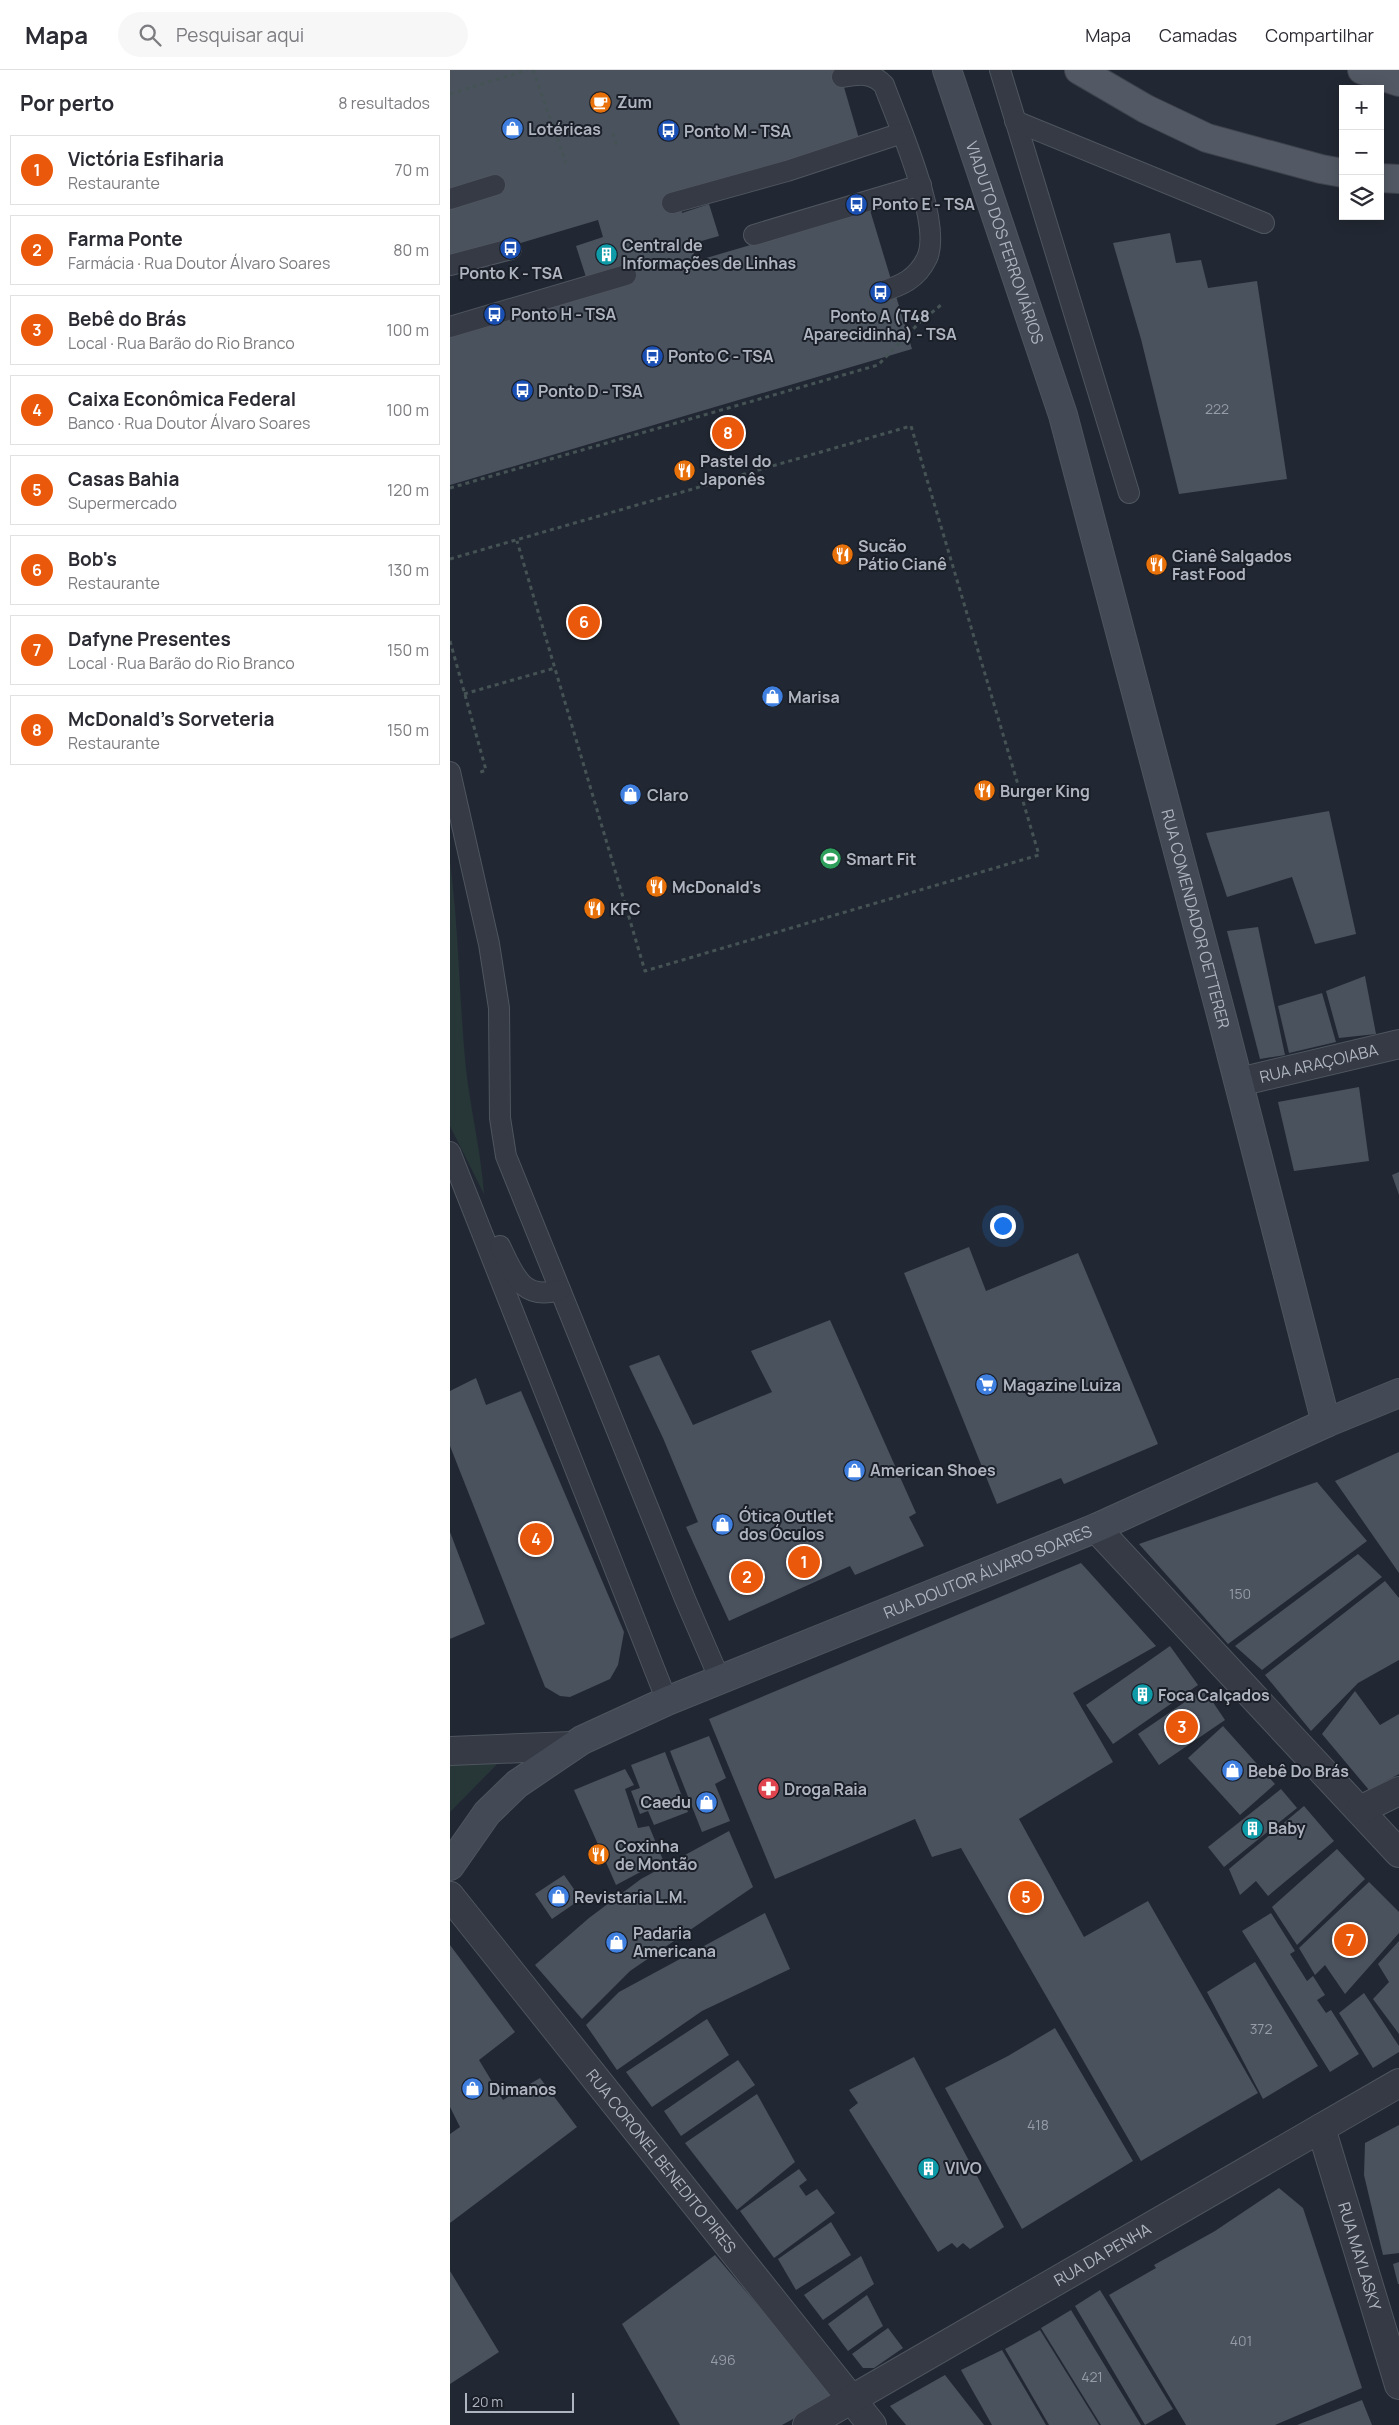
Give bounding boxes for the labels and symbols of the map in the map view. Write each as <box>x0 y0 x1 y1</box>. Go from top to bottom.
cafe icon: Zum <box>589 90 613 114</box>
place label: Zum <box>617 91 652 113</box>
shop icon: Lotéricas <box>500 117 524 141</box>
place label: Lotéricas <box>528 118 601 140</box>
bus stop icon: Ponto M - TSA <box>656 119 680 143</box>
place label: Ponto M - TSA <box>684 120 792 142</box>
street label: VIADUTO DOS FERROVIÁRIOS <box>961 138 1049 347</box>
bus stop icon: Ponto E - TSA <box>844 192 868 216</box>
place label: Ponto E - TSA <box>872 193 975 215</box>
place label: Central de Informações de Linhas <box>622 234 796 274</box>
bus stop icon: Ponto K - TSA <box>499 237 523 261</box>
building icon: Central de Informações de Linhas <box>594 242 618 266</box>
place label: Ponto K - TSA <box>459 262 563 284</box>
bus stop icon: Ponto A (T48 Aparecidinha) - TSA <box>868 280 892 304</box>
bus stop icon: Ponto H - TSA <box>483 302 507 326</box>
place label: Ponto H - TSA <box>511 303 616 325</box>
place label: Ponto A (T48 Aparecidinha) - TSA <box>803 305 957 345</box>
bus stop icon: Ponto C - TSA <box>640 344 664 368</box>
place label: Ponto C - TSA <box>668 345 774 367</box>
bus stop icon: Ponto D - TSA <box>510 379 534 403</box>
place label: Ponto D - TSA <box>538 380 643 402</box>
house number: 222 <box>1205 399 1229 418</box>
pin: 8 <box>712 414 744 452</box>
place label: Pastel do Japonês <box>700 450 772 490</box>
restaurant icon: Pastel do Japonês <box>672 458 696 482</box>
place label: Sucão Pátio Cianê <box>858 535 947 575</box>
restaurant icon: Sucão Pátio Cianê <box>830 543 854 567</box>
place label: Cianê Salgados Fast Food <box>1172 545 1292 585</box>
restaurant icon: Cianê Salgados Fast Food <box>1144 553 1168 577</box>
pin: 6 <box>568 603 600 641</box>
shop icon: Marisa <box>760 685 784 709</box>
place label: Marisa <box>788 686 840 708</box>
restaurant icon: Burger King <box>972 779 996 803</box>
place label: Burger King <box>1000 780 1090 802</box>
shop icon: Claro <box>619 783 643 807</box>
place label: Claro <box>647 784 689 806</box>
street label: RUA COMENDADOR OETTERER <box>1156 807 1235 1031</box>
sports icon: Smart Fit <box>818 847 842 871</box>
place label: Smart Fit <box>846 848 916 870</box>
restaurant icon: McDonald's <box>644 875 668 899</box>
place label: McDonald's <box>672 876 761 898</box>
restaurant icon: KFC <box>582 897 606 921</box>
place label: KFC <box>610 898 641 920</box>
street label: RUA ARAÇOIABA <box>1257 1038 1380 1088</box>
your location <box>990 1213 1016 1239</box>
supermarket icon: Magazine Luiza <box>975 1373 999 1397</box>
place label: Magazine Luiza <box>1003 1374 1121 1396</box>
shop icon: American Shoes <box>842 1458 866 1482</box>
place label: American Shoes <box>870 1459 996 1481</box>
place label: Ótica Outlet dos Óculos <box>739 1505 834 1545</box>
shop icon: Ótica Outlet dos Óculos <box>711 1513 735 1537</box>
pin: 4 <box>520 1520 552 1558</box>
street label: RUA DOUTOR ÁLVARO SOARES <box>880 1520 1095 1624</box>
pin: 1 <box>788 1543 820 1581</box>
pin: 2 <box>731 1558 763 1596</box>
house number: 150 <box>1229 1584 1251 1603</box>
building icon: Foca Calçados <box>1130 1683 1154 1707</box>
place label: Foca Calçados <box>1158 1684 1270 1706</box>
pin: 3 <box>1166 1708 1198 1746</box>
shop icon: Bebê Do Brás <box>1220 1759 1244 1783</box>
place label: Bebê Do Brás <box>1248 1760 1349 1782</box>
pharmacy icon: Droga Raia <box>756 1777 780 1801</box>
place label: Droga Raia <box>784 1778 867 1800</box>
shop icon: Caedu <box>695 1790 719 1814</box>
place label: Caedu <box>640 1791 691 1813</box>
building icon: Baby <box>1240 1816 1264 1840</box>
place label: Baby <box>1268 1817 1306 1839</box>
place label: Coxinha de Montão <box>615 1835 697 1875</box>
restaurant icon: Coxinha de Montão <box>587 1843 611 1867</box>
pin: 5 <box>1010 1878 1042 1916</box>
shop icon: Revistaria L.M. <box>546 1885 570 1909</box>
place label: Revistaria L.M. <box>574 1886 687 1908</box>
pin: 7 <box>1334 1921 1366 1959</box>
place label: Padaria Americana <box>633 1922 716 1962</box>
shop icon: Padaria Americana <box>605 1930 629 1954</box>
house number: 372 <box>1250 2019 1272 2038</box>
street label: RUA CORONEL BENEDITO PIRES <box>581 2064 742 2258</box>
shop icon: Dimanos <box>461 2077 485 2101</box>
place label: Dimanos <box>489 2078 557 2100</box>
house number: 418 <box>1027 2115 1049 2134</box>
building icon: VIVO <box>917 2156 941 2180</box>
place label: VIVO <box>945 2157 982 2179</box>
street label: RUA MAYLASKY <box>1333 2199 1387 2313</box>
street label: RUA DA PENHA <box>1050 2218 1155 2291</box>
house number: 401 <box>1230 2331 1252 2350</box>
house number: 496 <box>710 2350 736 2369</box>
house number: 421 <box>1081 2367 1103 2386</box>
scale bar <box>465 2390 574 2413</box>

